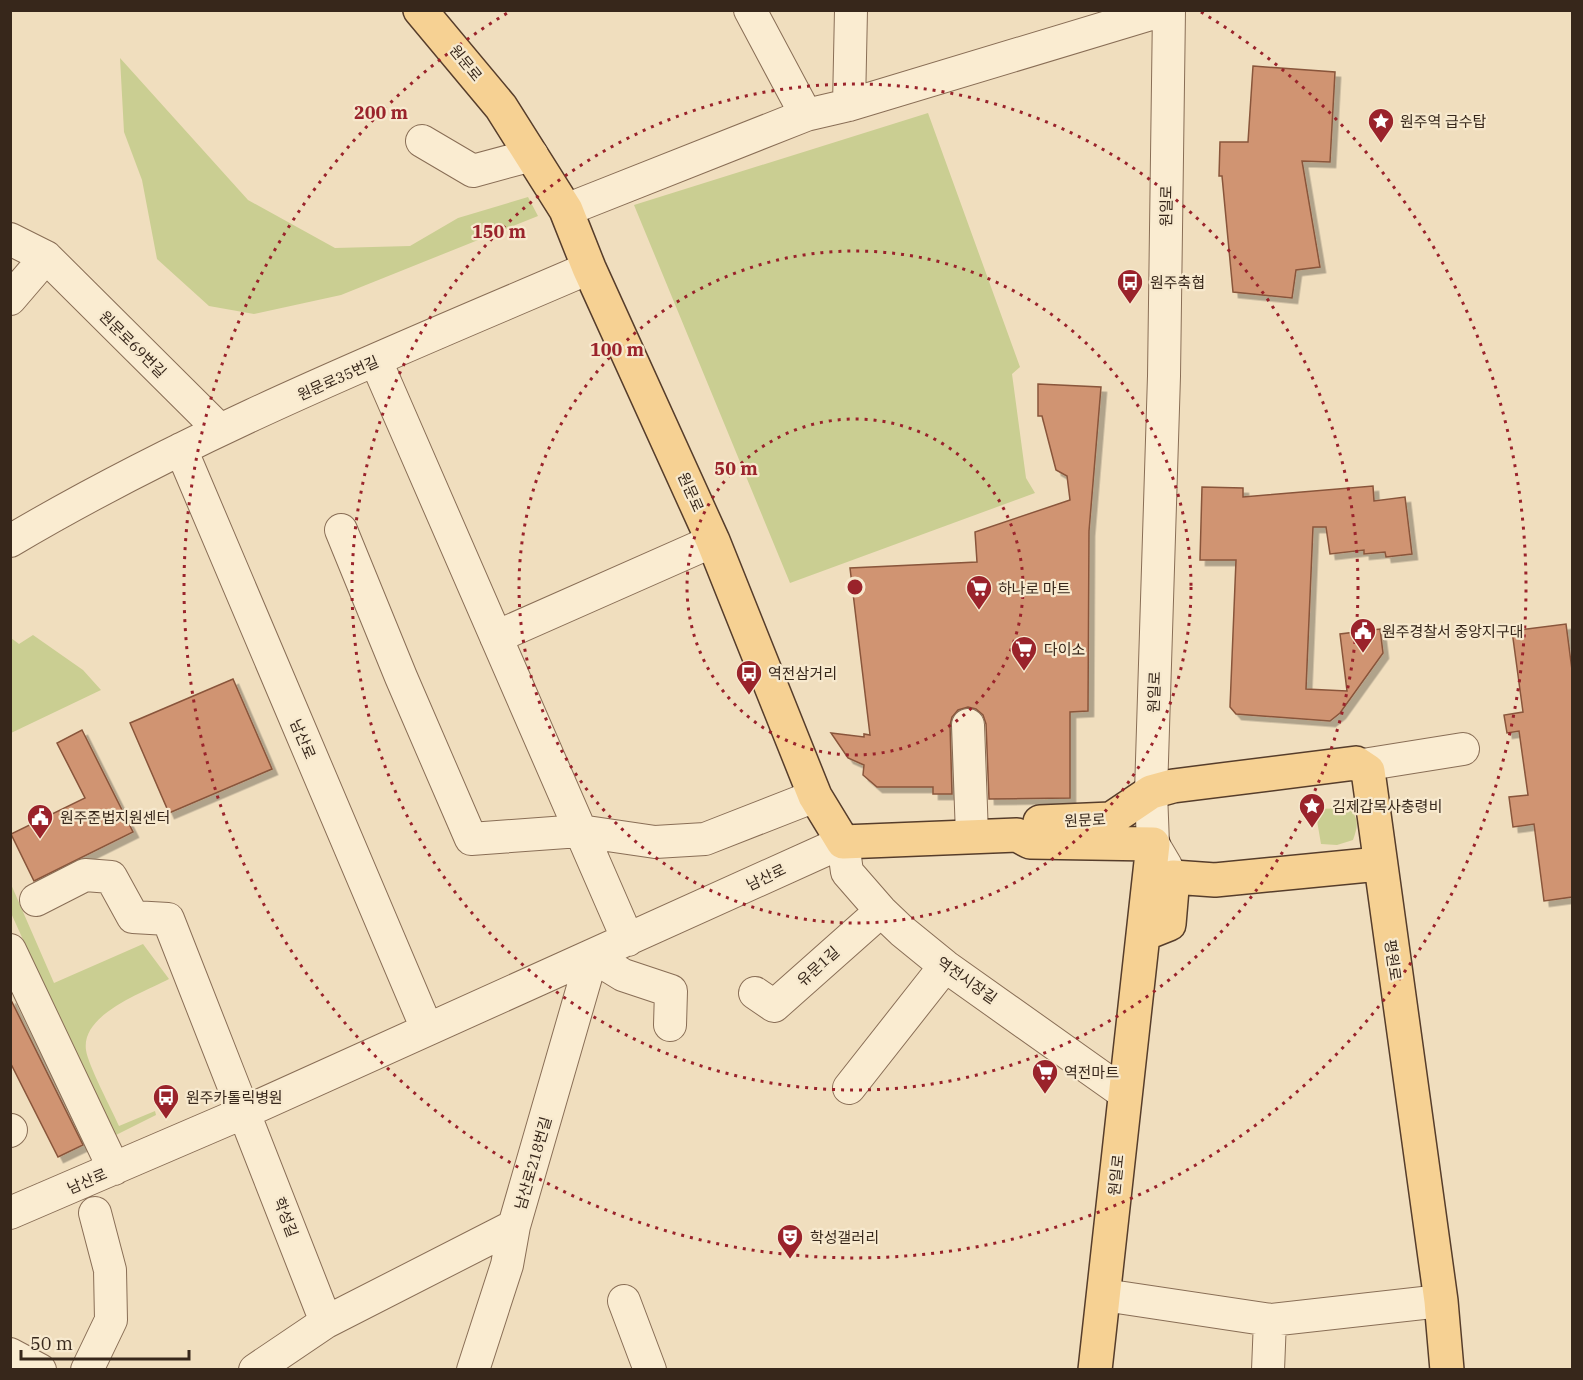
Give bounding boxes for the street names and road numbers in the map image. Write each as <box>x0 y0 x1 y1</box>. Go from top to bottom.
street label: 원문로 <box>446 41 486 85</box>
street label: 원일로 <box>1156 185 1176 227</box>
street label: 원문로69번길 <box>96 307 170 381</box>
street label: 원문로35번길 <box>294 352 382 404</box>
street label: 원문로 <box>674 469 708 515</box>
street label: 원일로 <box>1144 671 1164 713</box>
street label: 남산로 <box>286 716 320 762</box>
street label: 원문로 <box>1064 809 1106 831</box>
street label: 남산로 <box>743 860 789 894</box>
street label: 평원로 <box>1381 938 1405 982</box>
street label: 유문1길 <box>793 942 843 990</box>
street label: 역전시장길 <box>933 952 1001 1008</box>
street label: 남산로218번길 <box>511 1114 555 1212</box>
street label: 원일로 <box>1104 1153 1128 1197</box>
street label: 남산로 <box>64 1164 110 1198</box>
street label: 학성길 <box>270 1194 302 1240</box>

